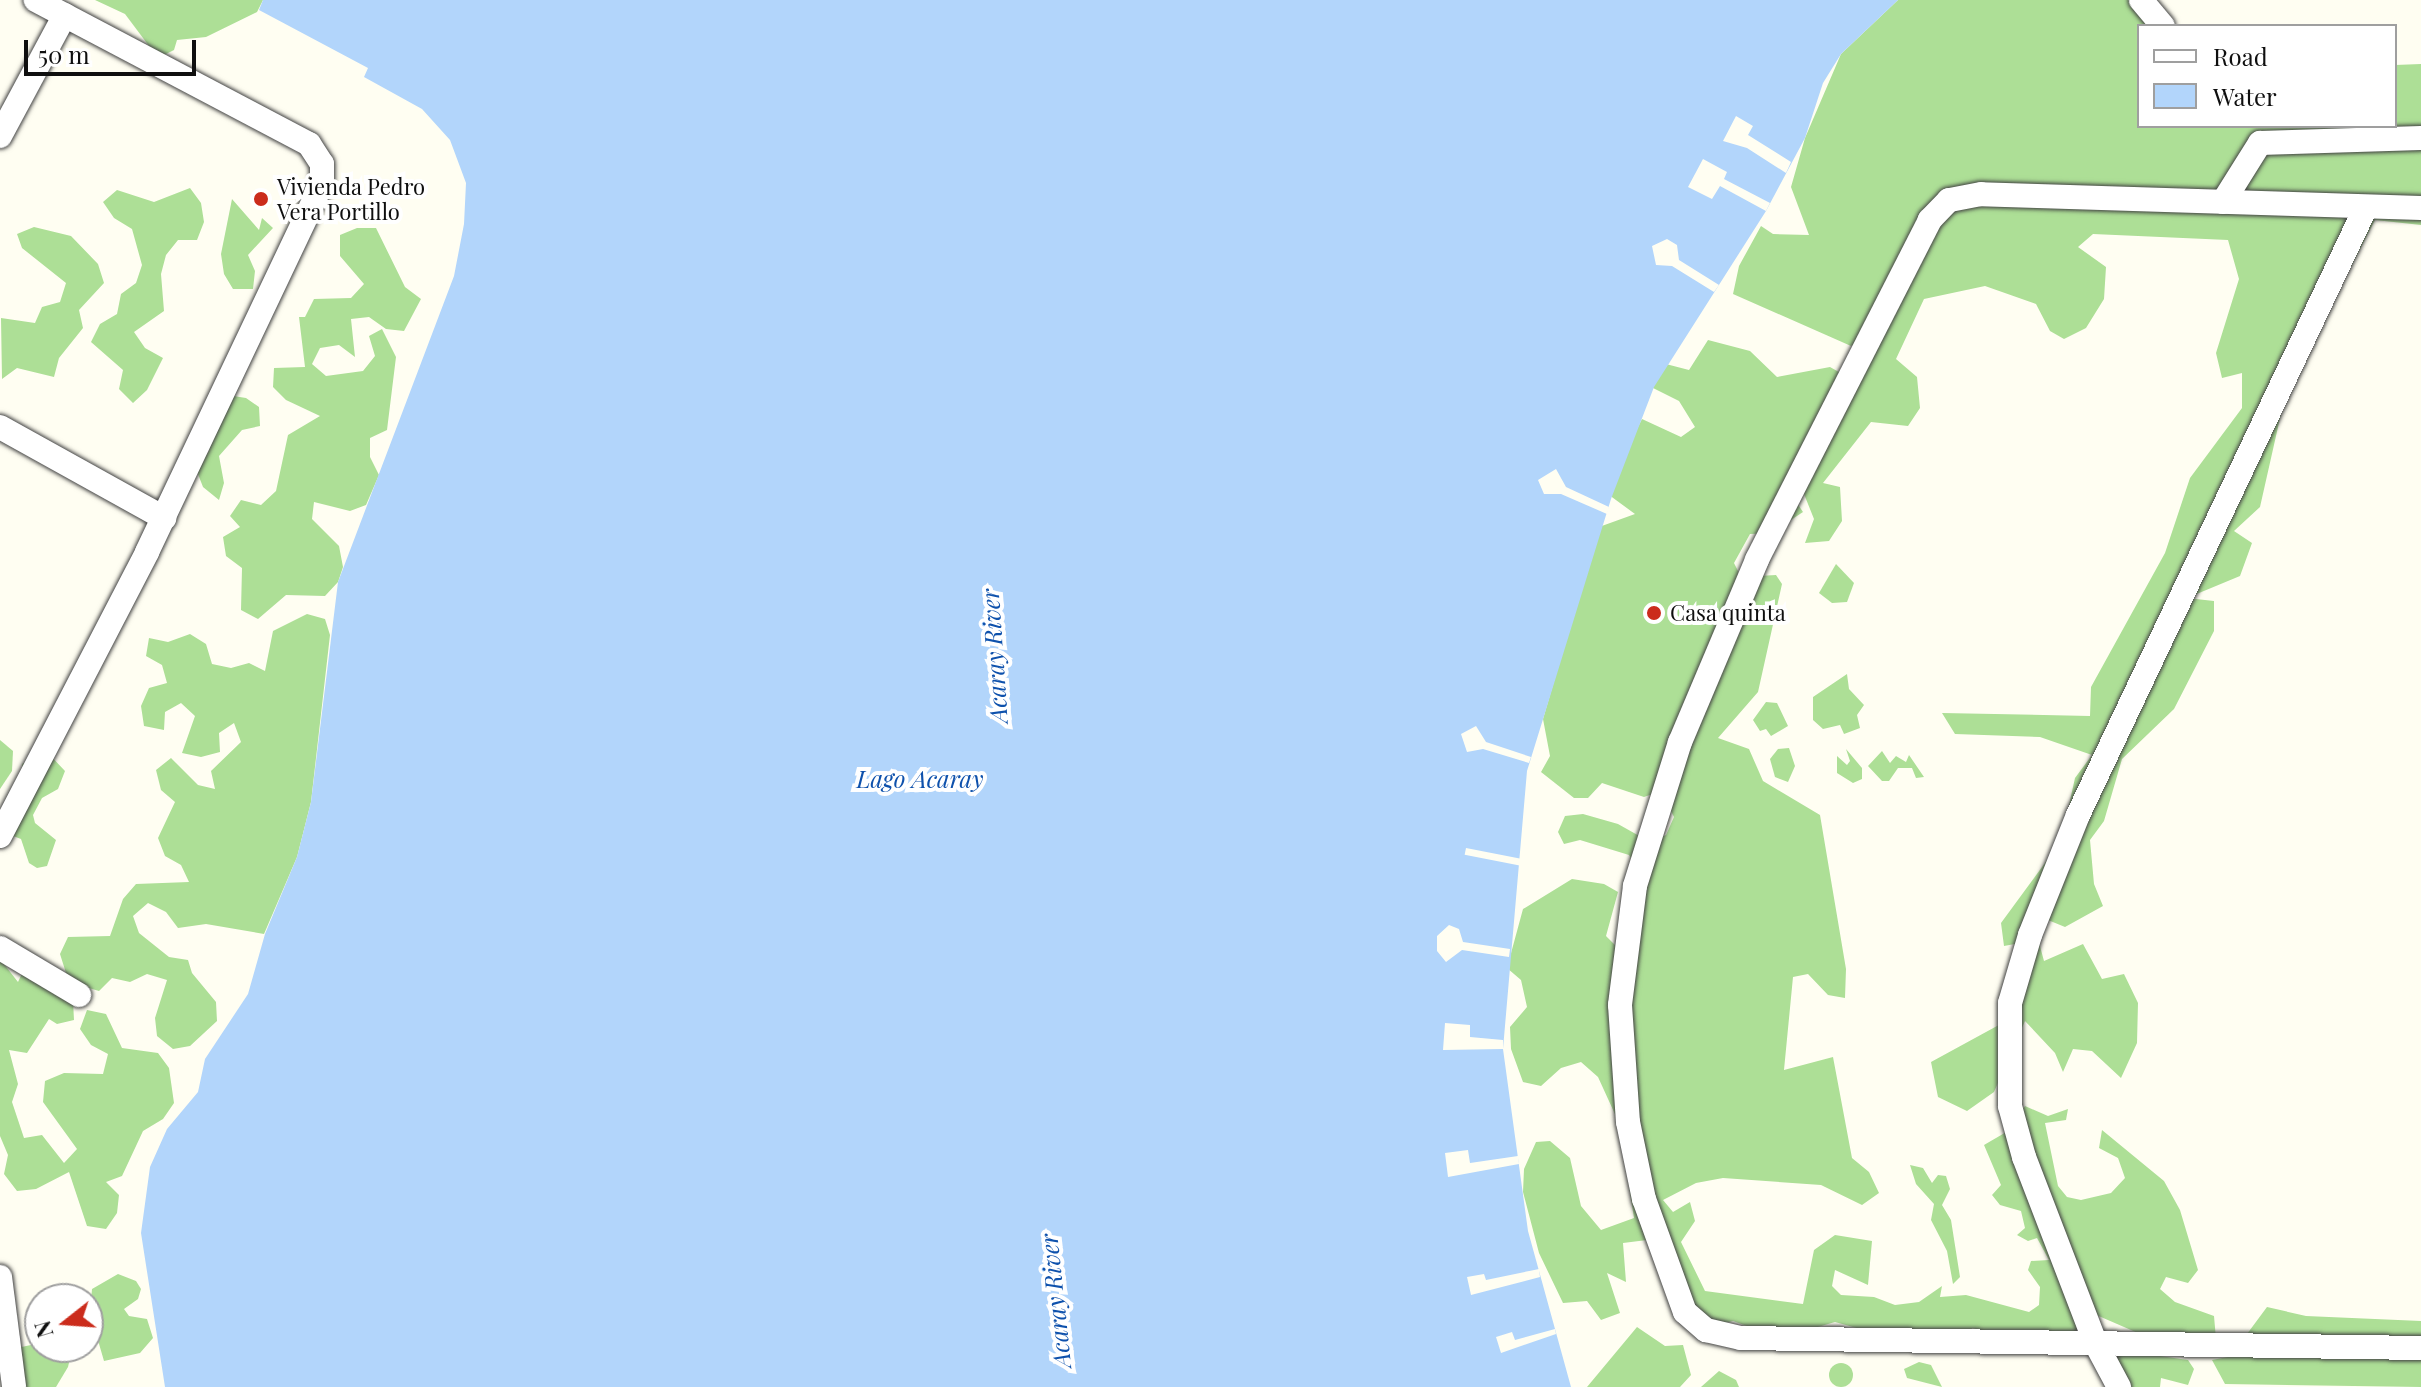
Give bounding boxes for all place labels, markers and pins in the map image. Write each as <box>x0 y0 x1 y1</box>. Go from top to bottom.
place label: Vivienda Pedro Vera Portillo <box>277 173 425 224</box>
marker: Vivienda Pedro Vera Portillo <box>252 190 270 208</box>
place label: Casa quinta <box>1670 600 1786 626</box>
marker: Casa quinta <box>1645 604 1663 622</box>

